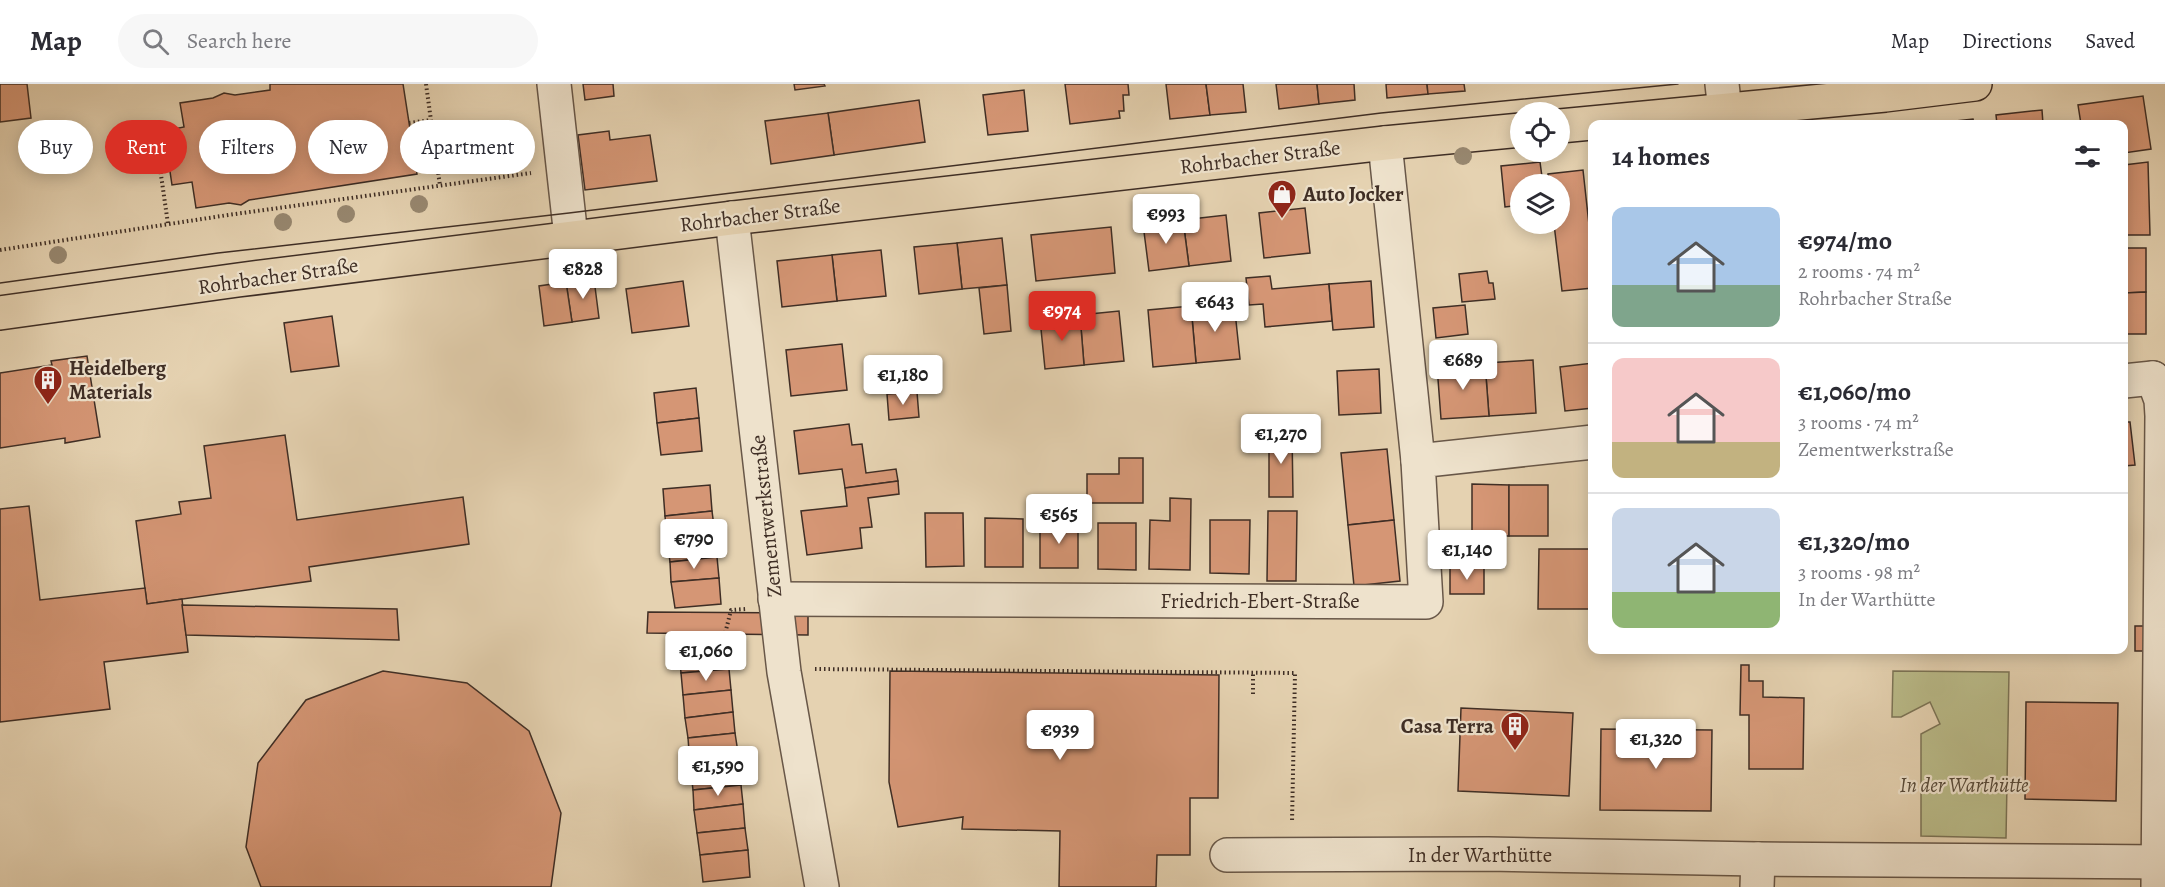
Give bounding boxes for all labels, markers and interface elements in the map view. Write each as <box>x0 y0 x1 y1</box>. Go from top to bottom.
search box <box>118 14 538 68</box>
text: Map <box>30 22 82 60</box>
icon: search <box>139 25 172 58</box>
text: Search here <box>187 26 291 56</box>
text: Map <box>1891 27 1929 55</box>
text: Directions <box>1962 27 2052 55</box>
text: Saved <box>2085 27 2135 55</box>
map controls <box>1510 102 1570 234</box>
button: locate <box>1510 102 1570 162</box>
chip: Buy <box>18 120 93 174</box>
chip: Rent <box>105 120 187 174</box>
chip: Filters <box>199 120 296 174</box>
chip: New <box>308 120 388 174</box>
chip: Apartment <box>400 120 535 174</box>
street label: Rohrbacher Straße <box>1178 133 1342 181</box>
text: 14 homes <box>1612 139 1710 174</box>
icon: filters <box>2071 140 2104 173</box>
button: layers <box>1510 174 1570 234</box>
shop icon: Auto Jocker <box>1266 178 1298 220</box>
place label: Auto Jocker <box>1302 180 1404 208</box>
street label: Rohrbacher Straße <box>678 191 842 239</box>
pin: €993 <box>1130 194 1202 245</box>
text: €993 <box>1147 200 1185 227</box>
text: €974/mo <box>1798 223 1892 258</box>
icon: home <box>1660 231 1732 303</box>
pin: €828 <box>547 249 619 300</box>
street label: Rohrbacher Straße <box>196 251 360 301</box>
text: €828 <box>563 255 603 282</box>
text: 2 rooms · 74 m² <box>1798 258 1920 285</box>
pin: €643 <box>1179 282 1251 333</box>
text: Rohrbacher Straße <box>1798 285 1952 312</box>
text: €643 <box>1196 288 1234 315</box>
pin: €974 <box>1026 291 1098 342</box>
text: €974 <box>1043 297 1081 324</box>
pin: €689 <box>1427 340 1499 391</box>
text: €689 <box>1443 346 1483 373</box>
place label: Heidelberg Materials <box>69 354 167 406</box>
pin: €1,180 <box>854 355 952 406</box>
text: €1,180 <box>878 361 928 388</box>
building icon: Heidelberg Materials <box>32 364 64 406</box>
text: €1,060/mo <box>1798 374 1911 409</box>
icon: home <box>1660 382 1732 454</box>
text: 3 rooms · 74 m² <box>1798 409 1919 436</box>
pin: €1,270 <box>1232 414 1330 465</box>
text: €1,270 <box>1255 420 1307 447</box>
street label: Zementwerkstraße <box>744 433 788 599</box>
text: Zementwerkstraße <box>1798 436 1954 463</box>
pin: €565 <box>1023 494 1095 545</box>
text: €565 <box>1040 500 1078 527</box>
pin: €790 <box>658 519 730 570</box>
text: €1,320/mo <box>1798 524 1910 559</box>
text: €790 <box>674 525 714 552</box>
pin: €1,140 <box>1418 530 1516 581</box>
icon: home <box>1660 532 1732 604</box>
text: €1,140 <box>1442 536 1492 563</box>
text: 3 rooms · 98 m² <box>1798 559 1920 586</box>
text: In der Warthütte <box>1798 586 1936 613</box>
street label: Friedrich-Ebert-Straße <box>1160 587 1360 615</box>
pin: €1,060 <box>657 631 755 682</box>
text: €1,060 <box>679 637 733 664</box>
pin: €939 <box>1024 710 1096 761</box>
building icon: Casa Terra <box>1499 710 1531 752</box>
place label: Casa Terra <box>1401 712 1495 740</box>
text: €939 <box>1041 716 1079 743</box>
pin: €1,320 <box>1607 719 1705 770</box>
text: €1,320 <box>1630 725 1682 752</box>
pin: €1,590 <box>669 746 767 797</box>
text: €1,590 <box>692 752 744 779</box>
park label: In der Warthütte <box>1899 771 2029 799</box>
street label: In der Warthütte <box>1408 841 1552 869</box>

